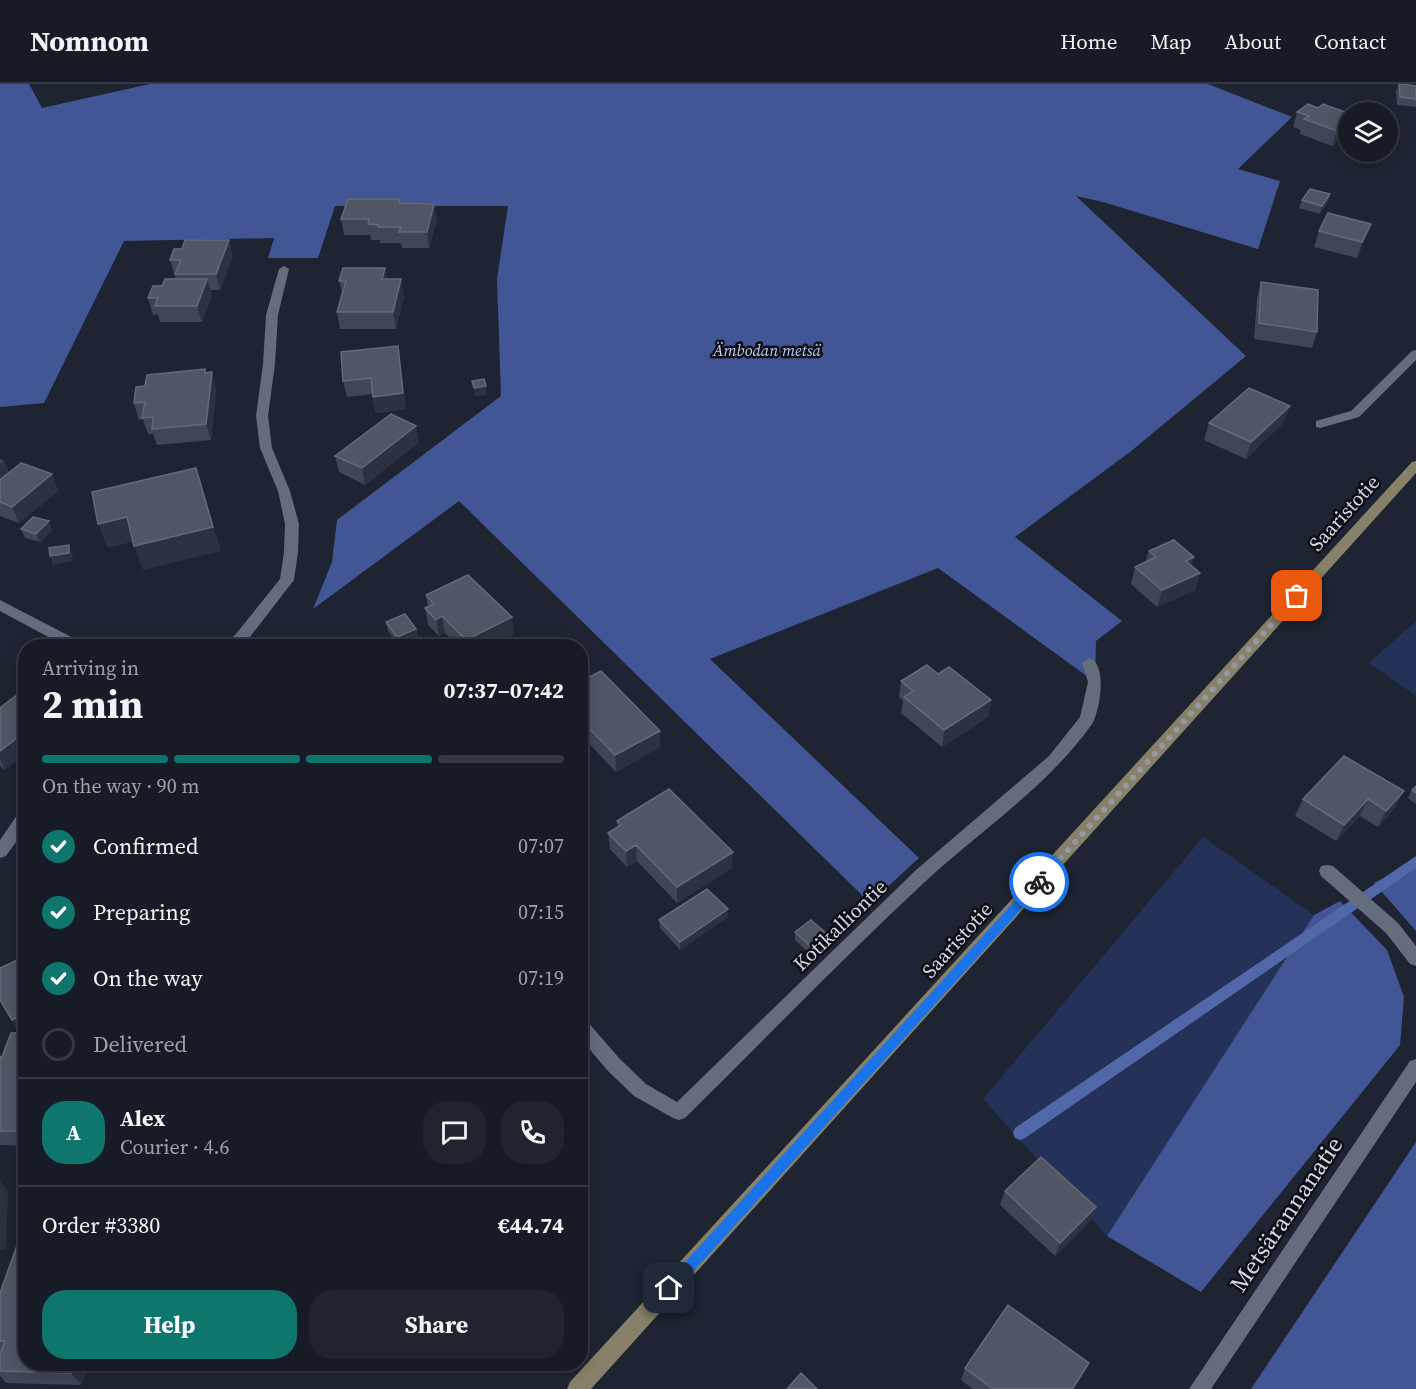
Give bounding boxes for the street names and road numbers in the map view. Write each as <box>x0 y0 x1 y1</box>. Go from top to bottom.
street label: Saaristotie <box>1302 469 1386 557</box>
street label: Kotikalliontie <box>787 873 893 977</box>
street label: Saaristotie <box>915 896 999 984</box>
street label: Metsärannanatie <box>1222 1130 1350 1298</box>

